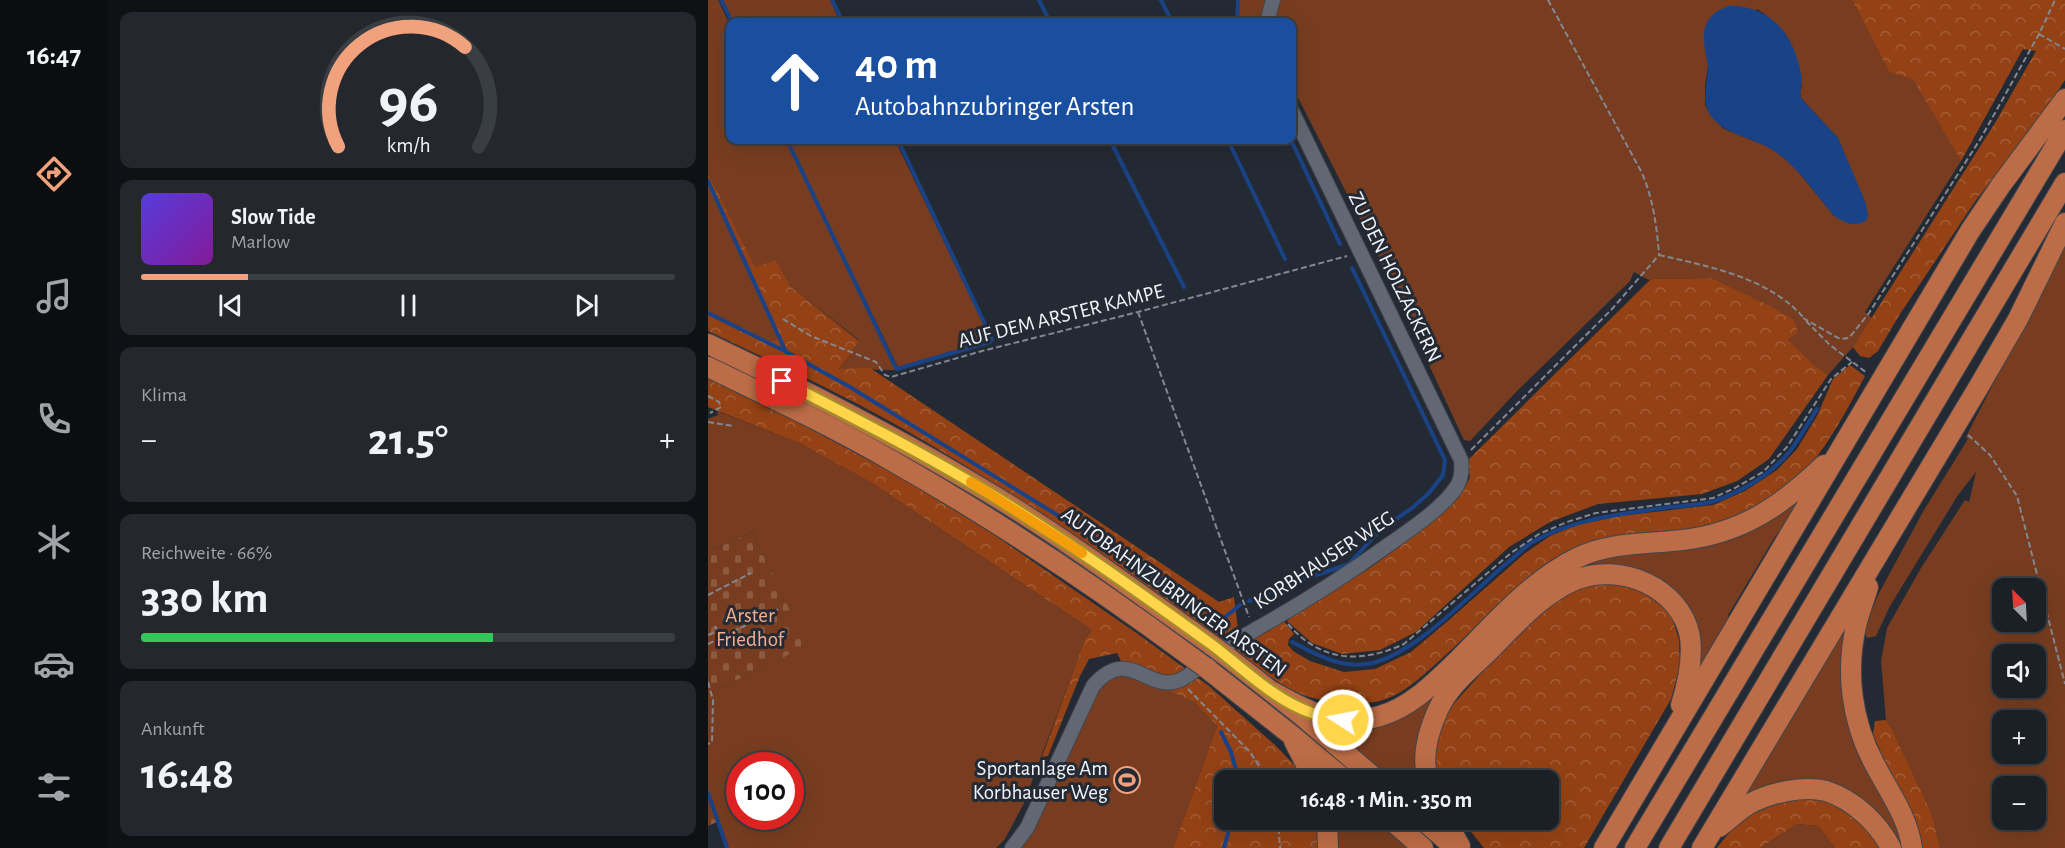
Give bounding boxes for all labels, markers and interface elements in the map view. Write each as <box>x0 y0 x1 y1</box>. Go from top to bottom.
text: 16:47 <box>27 42 81 69</box>
icon: ahead <box>756 42 834 120</box>
text: 40 m <box>855 44 938 86</box>
text: 96 <box>378 71 438 133</box>
text: Autobahnzubringer Arsten <box>855 93 1135 120</box>
text: km/h <box>386 135 430 156</box>
icon: directions <box>33 153 75 195</box>
street label: ZU DEN HOLZACKERN <box>1345 188 1445 366</box>
text: Slow Tide <box>231 206 316 228</box>
text: Marlow <box>231 232 290 252</box>
icon: music <box>33 275 75 317</box>
street label: AUF DEM ARSTER KAMPE <box>956 280 1166 352</box>
icon: previous <box>214 289 247 322</box>
icon: pause <box>392 289 425 322</box>
icon: next <box>570 289 603 322</box>
pin <box>756 355 807 406</box>
icon: arrive <box>765 364 798 397</box>
text: Klima <box>141 385 187 405</box>
icon: phone <box>33 398 75 440</box>
text: 21.5° <box>368 418 448 463</box>
text: − <box>141 424 157 457</box>
text: + <box>659 424 675 457</box>
street label: AUTOBAHNZUBRINGER ARSTEN <box>1058 503 1290 681</box>
street label: KORBHAUSER WEG <box>1250 507 1398 613</box>
icon: climate <box>33 521 75 563</box>
text: Reichweite · 66% <box>141 543 272 563</box>
text: 330 km <box>141 576 269 621</box>
north arrow <box>1992 578 2046 632</box>
map controls <box>1992 578 2046 830</box>
park label: Arster Friedhof <box>716 605 786 650</box>
icon: car <box>33 643 75 685</box>
button: sound <box>1992 644 2046 698</box>
position arrow <box>1311 688 1375 752</box>
button: + <box>1992 710 2046 764</box>
text: Ankunft <box>141 719 205 739</box>
text: 16:48 <box>141 752 234 797</box>
speed limit sign: 100 <box>726 752 804 830</box>
place label: Sportanlage Am Korbhauser Weg <box>973 758 1109 803</box>
sports icon: Sportanlage Am Korbhauser Weg <box>1112 765 1142 795</box>
icon: filters <box>33 766 75 808</box>
button: − <box>1992 776 2046 830</box>
text: 16:48 · 1 Min. · 350 m <box>1301 789 1472 811</box>

